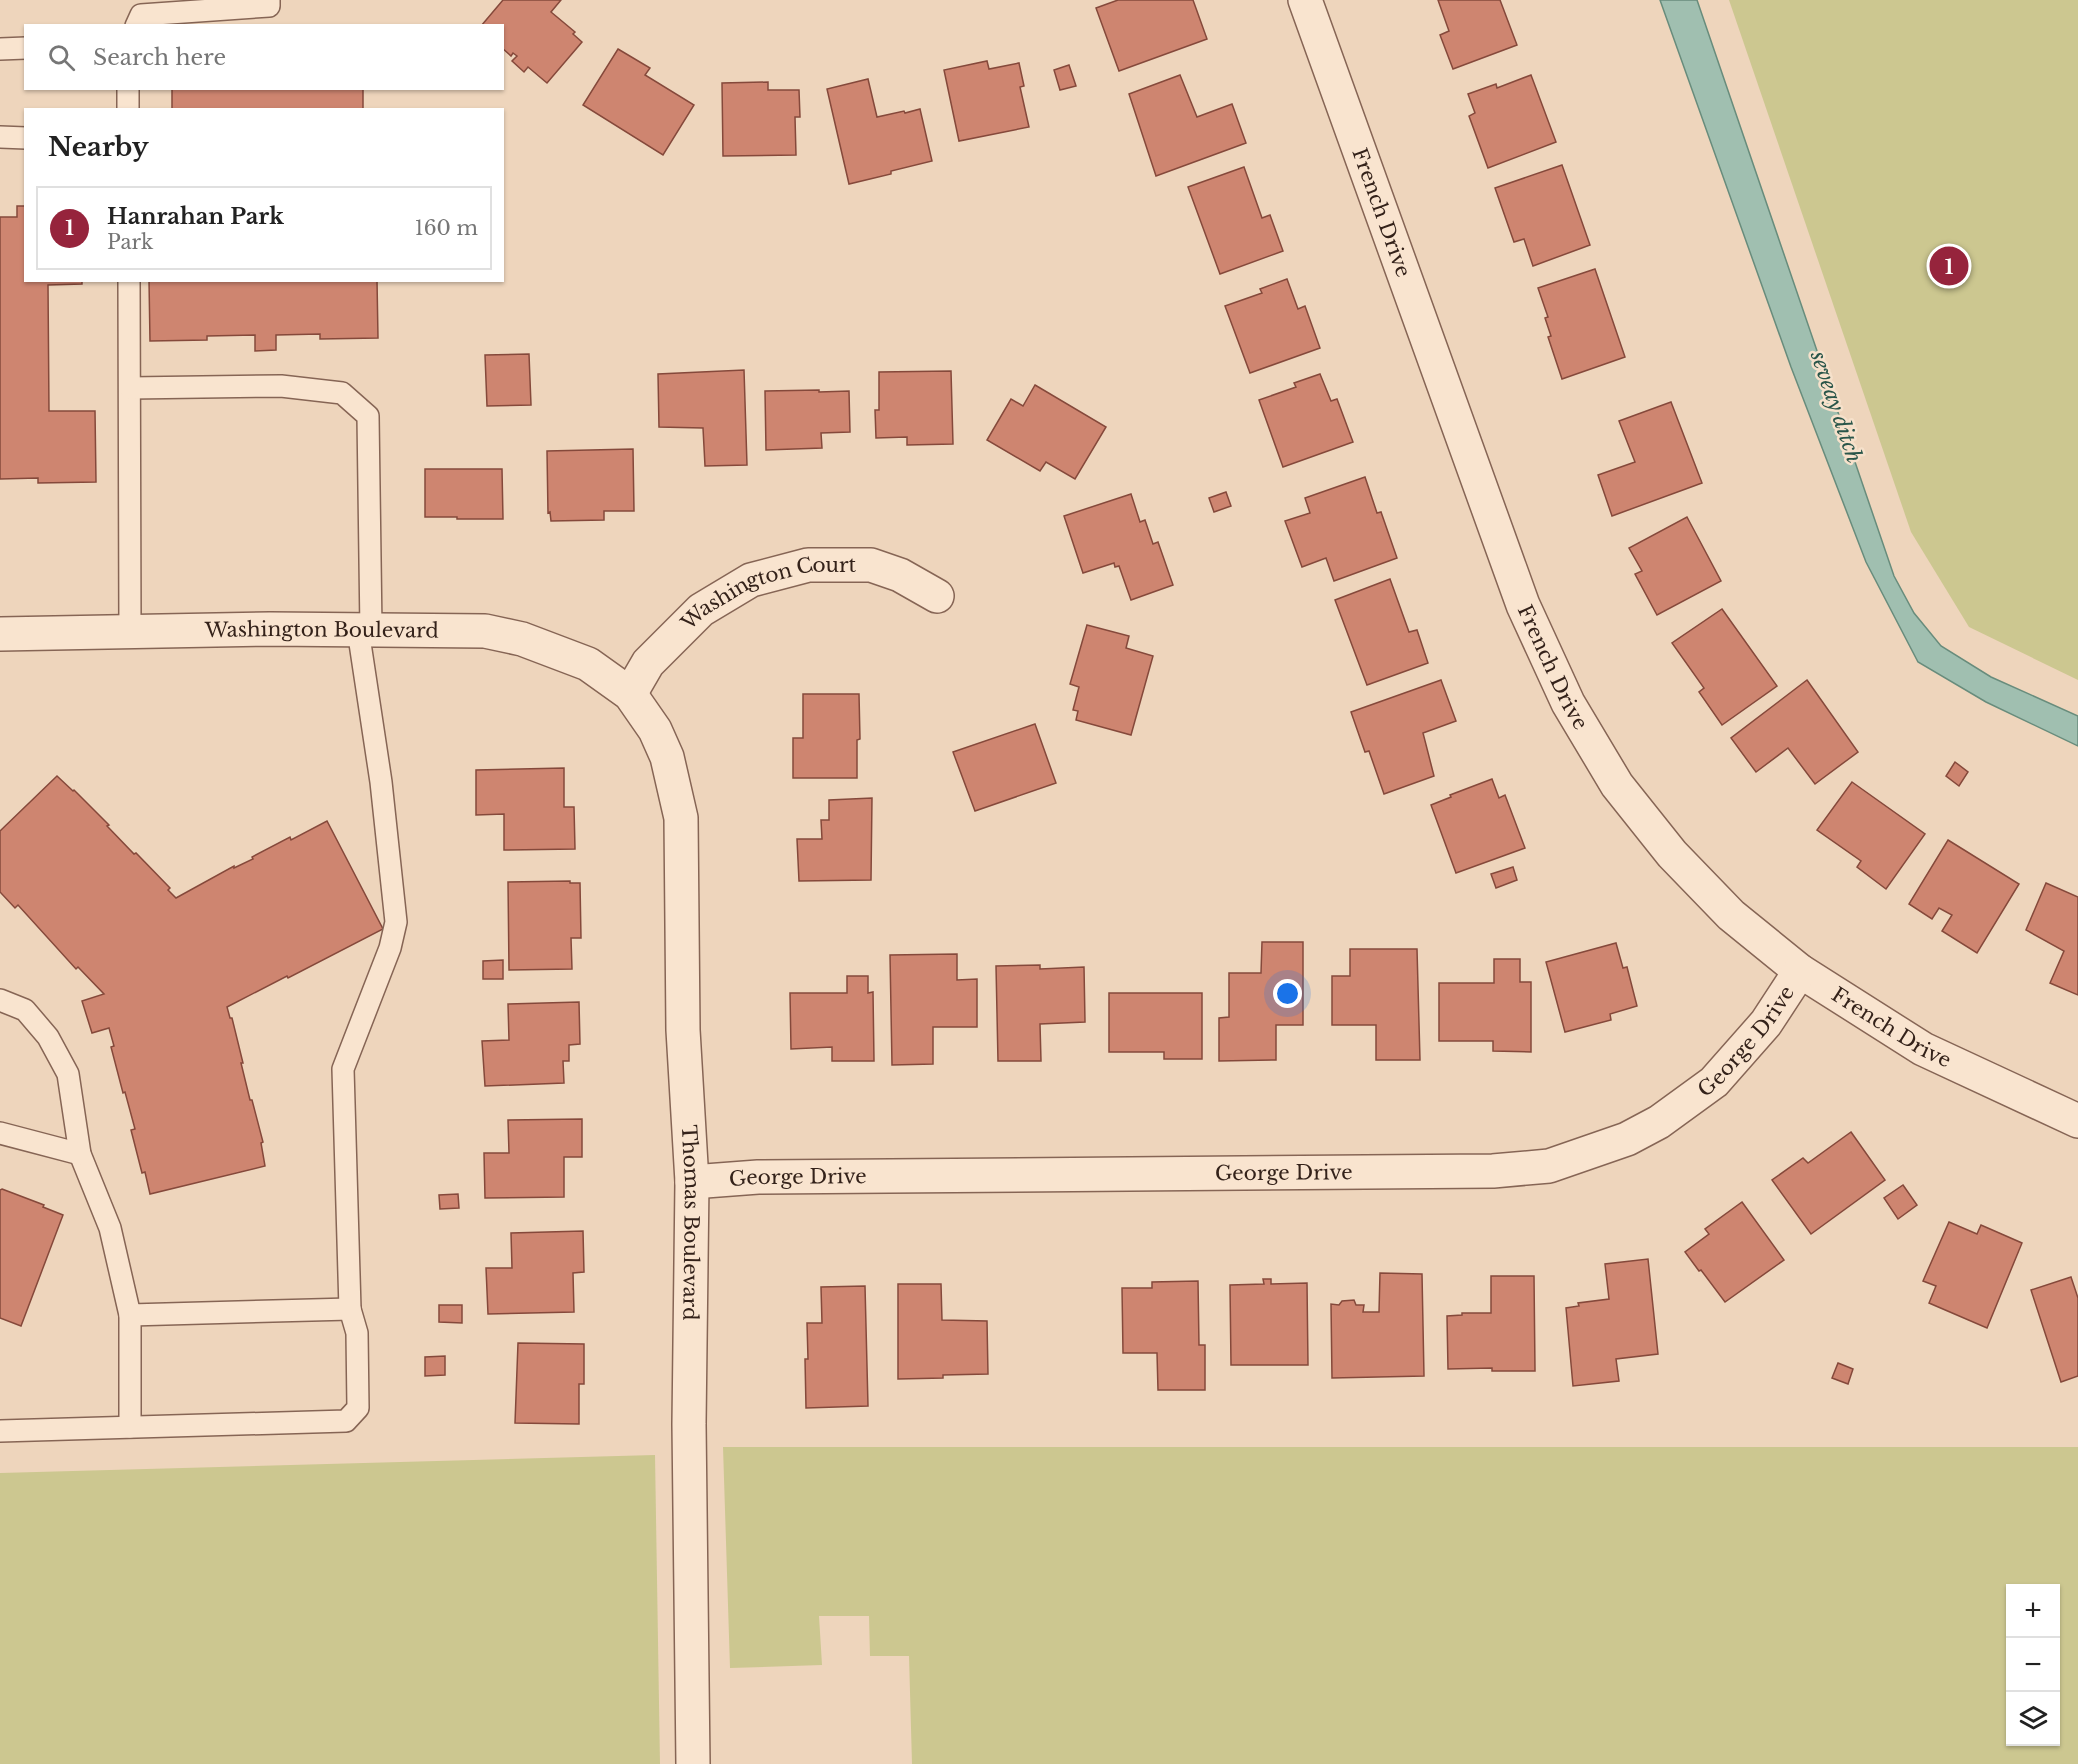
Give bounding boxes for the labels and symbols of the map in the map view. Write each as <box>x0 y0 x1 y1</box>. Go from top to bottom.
street label: French Drive <box>1347 145 1416 280</box>
pin: 1 <box>1930 244 1968 288</box>
water label: seveay ditch <box>1804 347 1867 466</box>
street label: Washington Court <box>676 552 856 635</box>
street label: French Drive <box>1513 601 1593 734</box>
street label: Washington Boulevard <box>204 617 439 643</box>
your location <box>1273 979 1302 1008</box>
street label: George Drive <box>1693 981 1799 1102</box>
street label: French Drive <box>1827 982 1955 1072</box>
street label: Thomas Boulevard <box>677 1124 704 1321</box>
street label: George Drive <box>1215 1160 1353 1185</box>
street label: George Drive <box>728 1164 867 1191</box>

